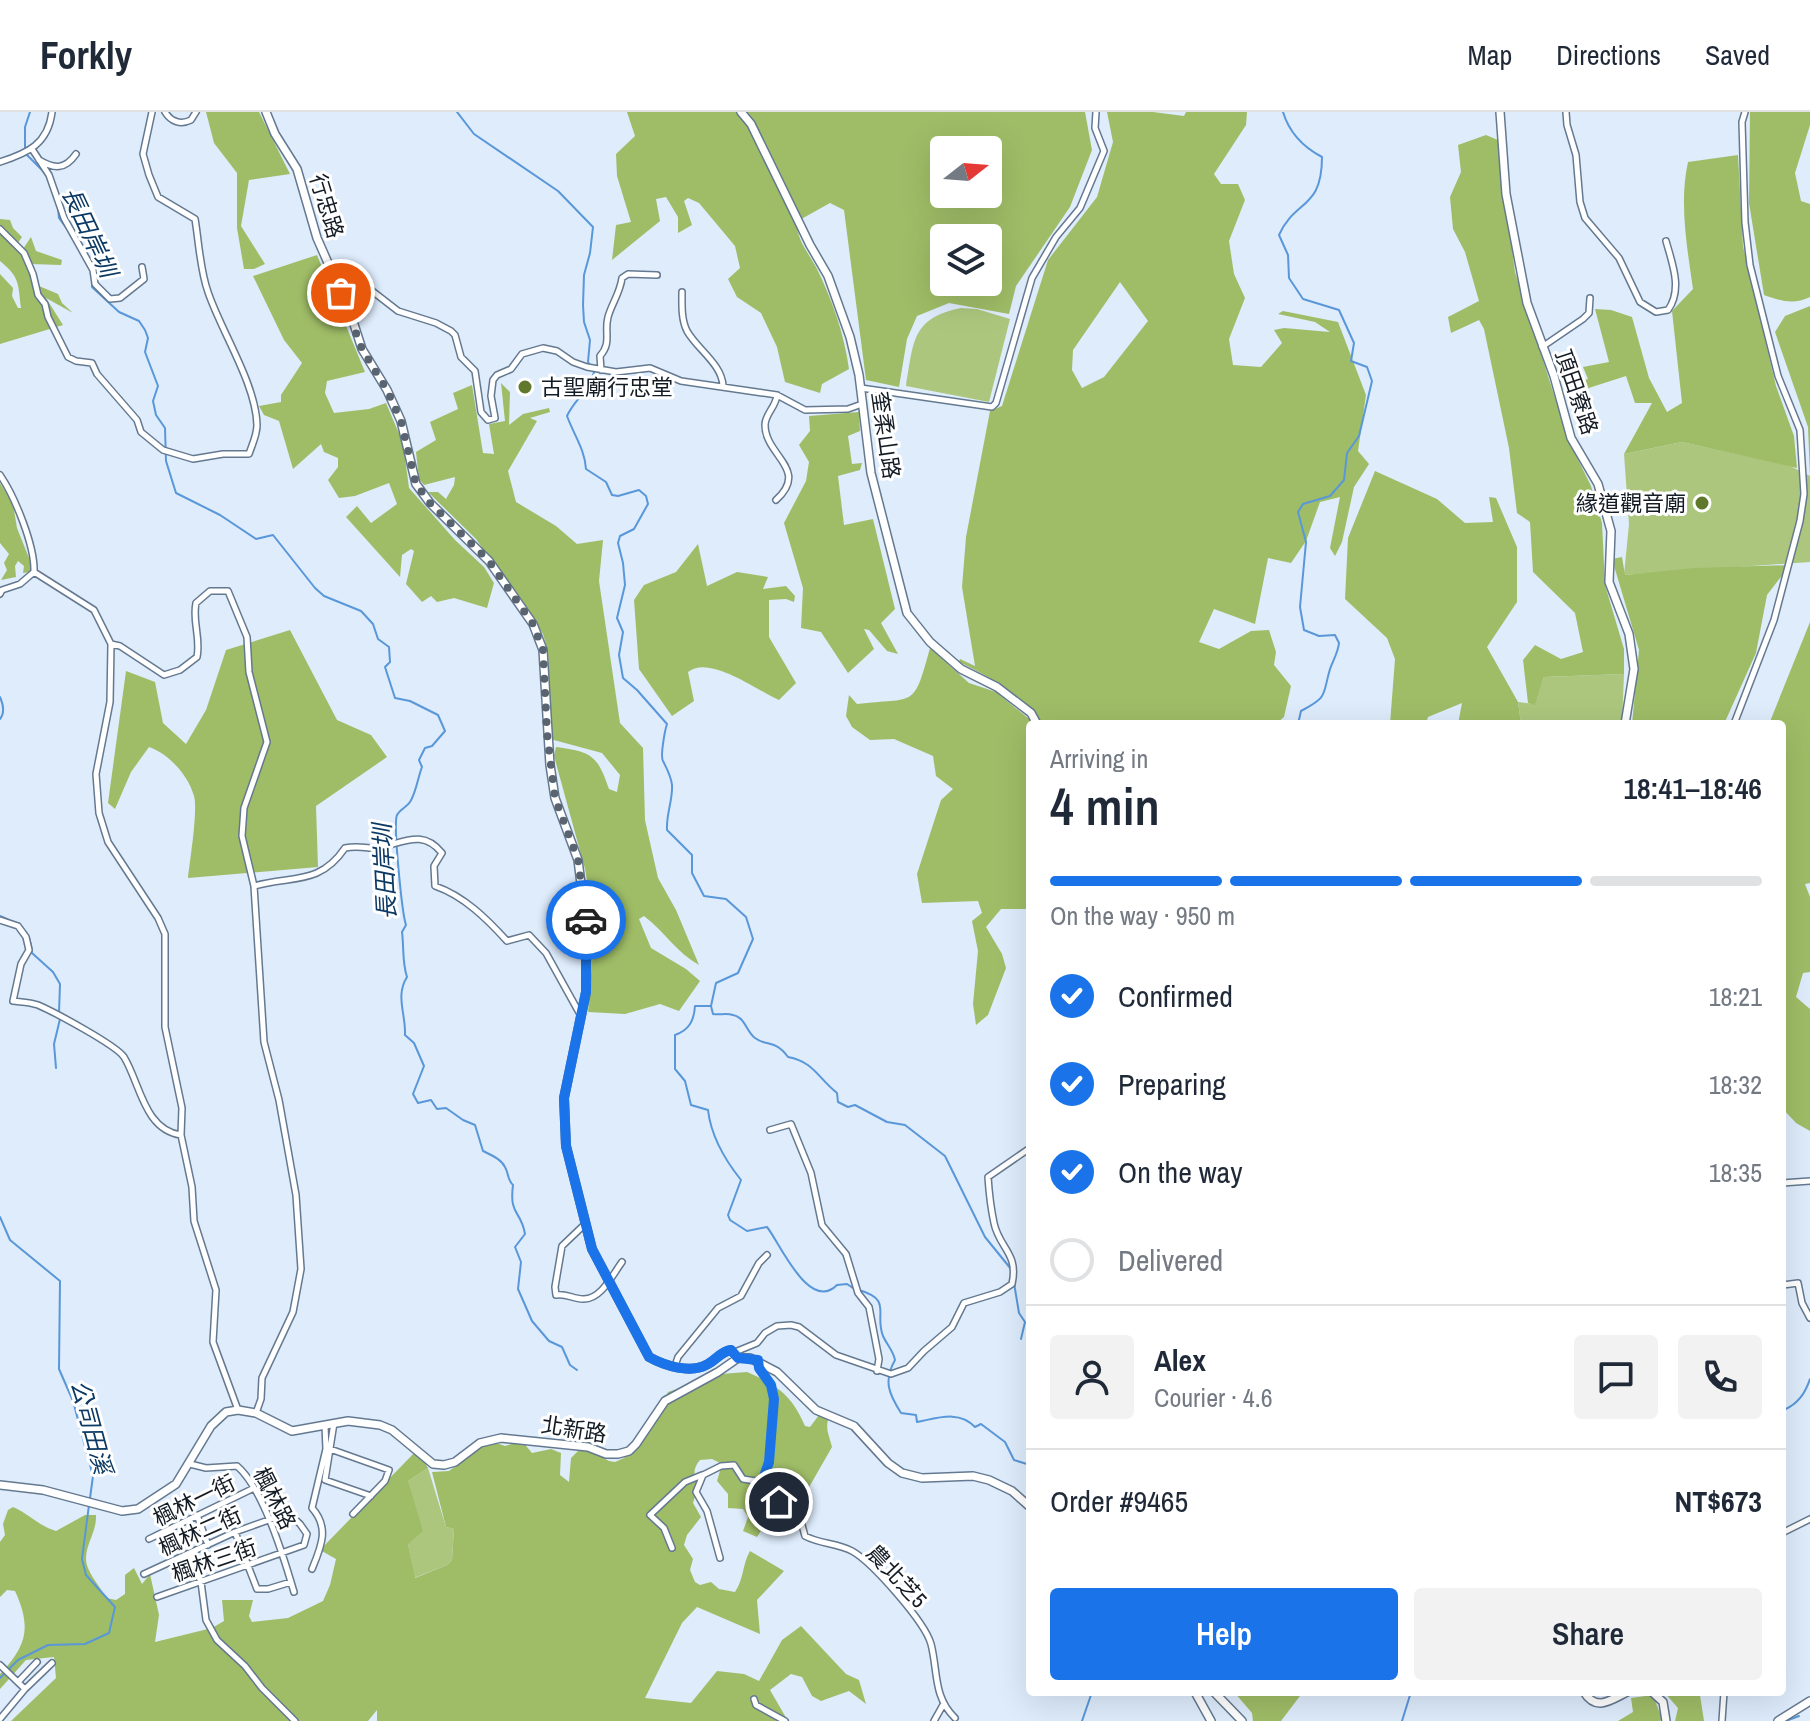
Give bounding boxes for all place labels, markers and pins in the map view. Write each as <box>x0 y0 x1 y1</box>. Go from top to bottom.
pin <box>307 259 375 327</box>
place label: 古聖廟行忠堂 <box>541 372 673 402</box>
marker: 古聖廟行忠堂 <box>516 378 534 396</box>
place label: 緣道觀音廟 <box>1576 488 1686 518</box>
marker: 緣道觀音廟 <box>1693 494 1711 512</box>
pin <box>745 1468 813 1536</box>

